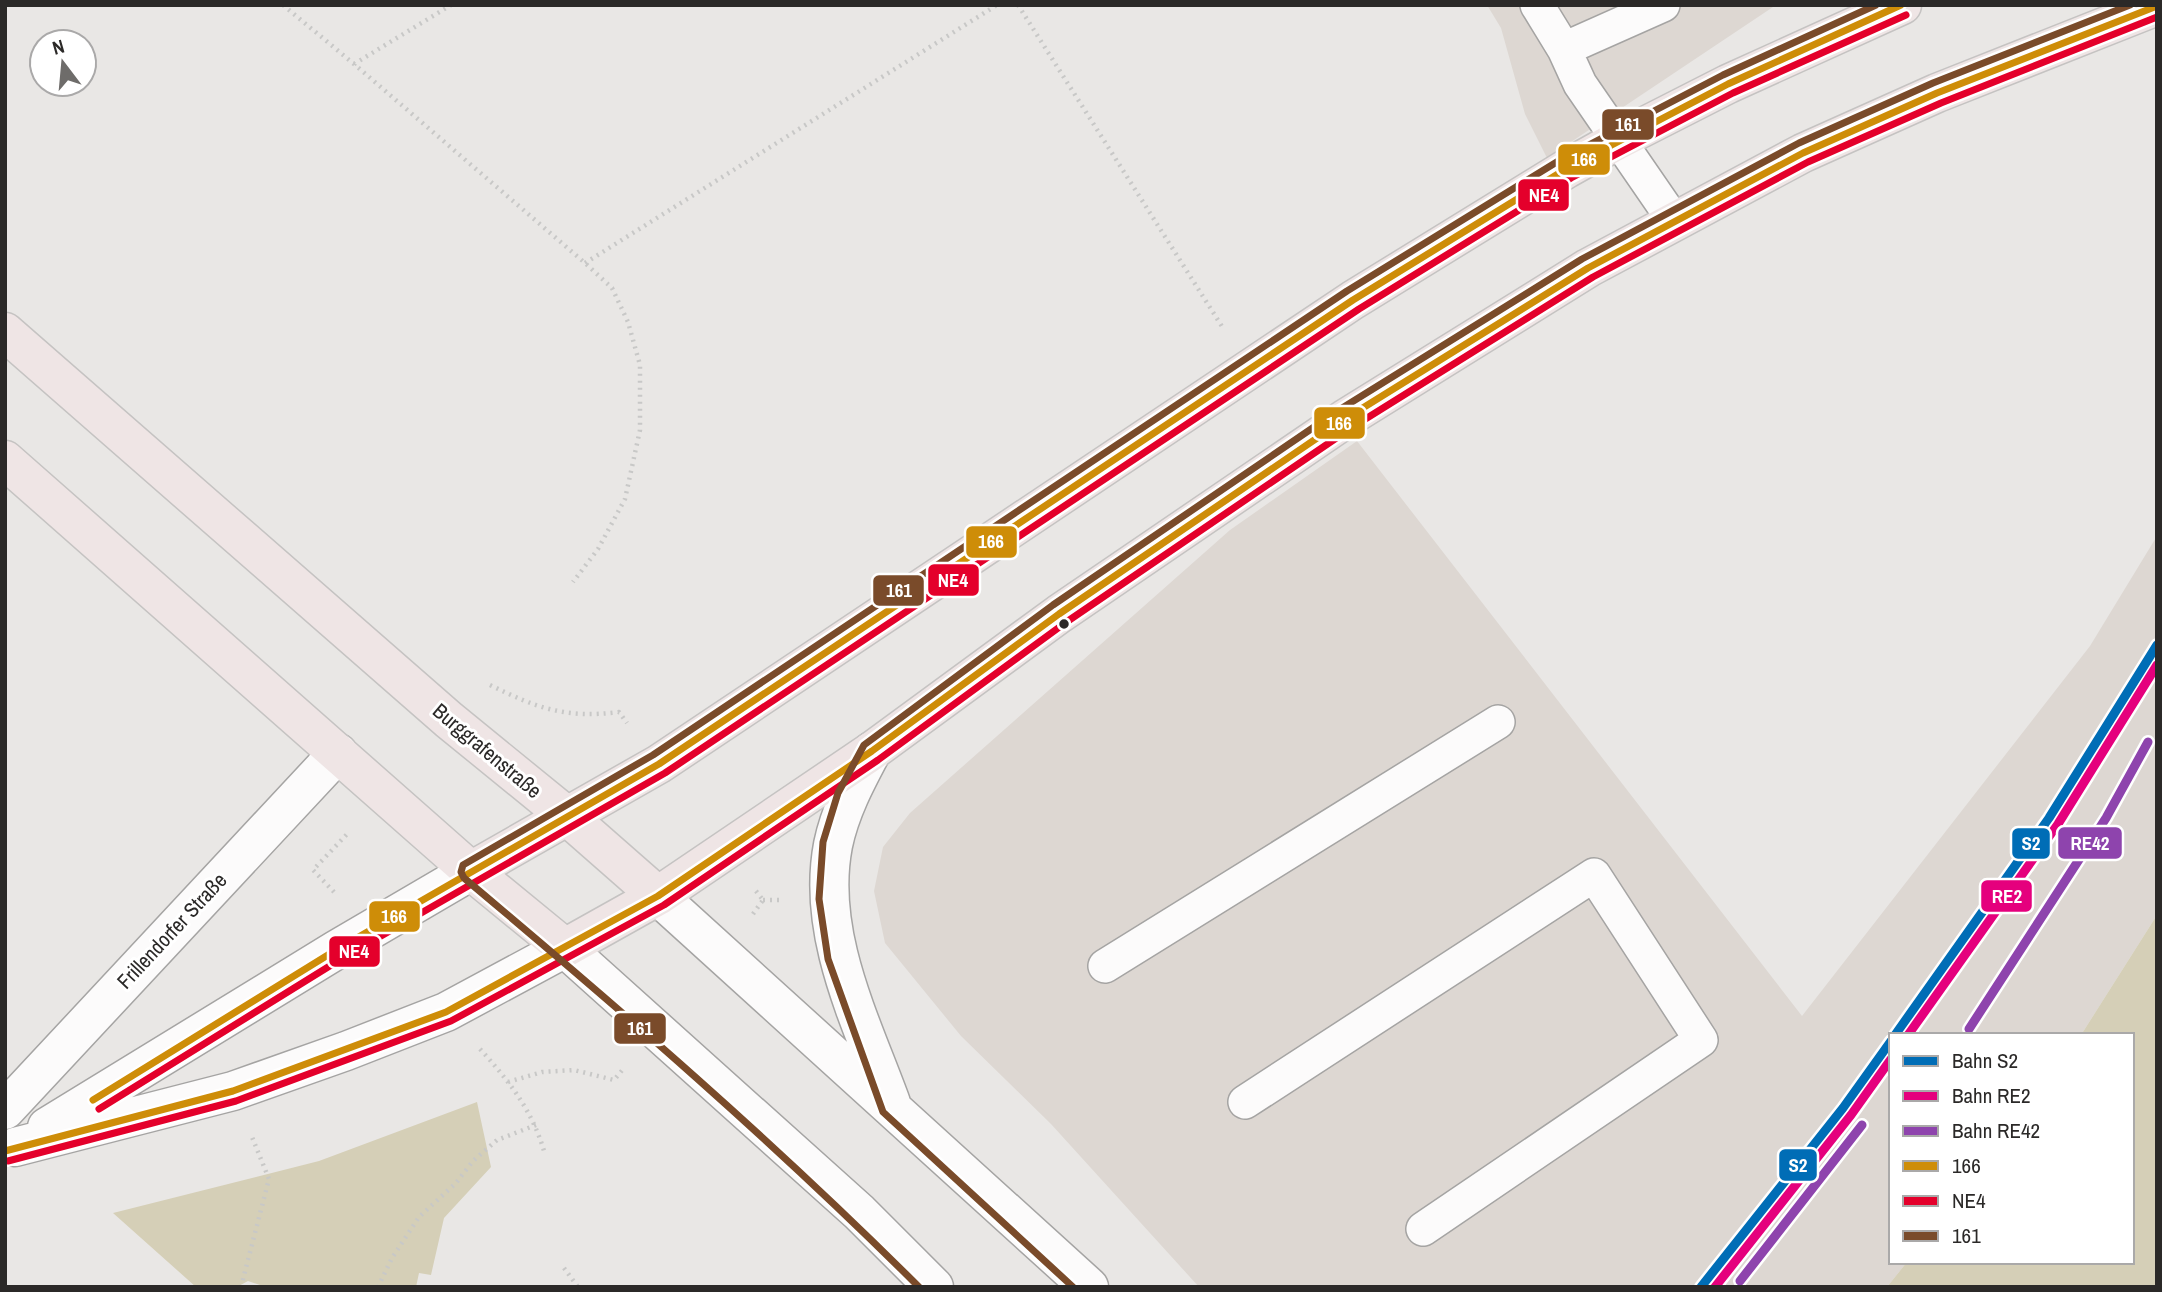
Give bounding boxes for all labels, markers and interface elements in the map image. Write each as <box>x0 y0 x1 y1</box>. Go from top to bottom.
north arrow <box>28 28 98 98</box>
text: N <box>49 33 67 61</box>
line badge: 161 <box>1601 108 1655 141</box>
text: 161 <box>1615 111 1641 137</box>
line badge: 166 <box>1557 143 1611 176</box>
text: 166 <box>1571 146 1597 172</box>
line badge: NE4 <box>1517 178 1570 212</box>
text: NE4 <box>1529 182 1559 208</box>
line badge: 166 <box>1313 406 1366 440</box>
text: 166 <box>1326 410 1352 436</box>
line badge: 166 <box>965 525 1018 559</box>
text: 166 <box>978 528 1004 554</box>
line badge: NE4 <box>927 563 980 597</box>
text: NE4 <box>938 567 968 593</box>
line badge: 161 <box>872 574 925 607</box>
text: 161 <box>886 577 912 603</box>
unlabelled marker <box>1057 617 1071 631</box>
street label: Burggrafenstraße <box>427 696 548 805</box>
line badge: RE42 <box>2057 826 2123 860</box>
line badge: S2 <box>2011 827 2051 860</box>
text: S2 <box>2021 830 2041 856</box>
text: RE42 <box>2071 830 2110 856</box>
street label: Frillendorfer Straße <box>110 866 233 995</box>
line badge: RE2 <box>1980 879 2033 913</box>
text: RE2 <box>1992 883 2022 909</box>
line badge: 166 <box>368 900 421 933</box>
text: 166 <box>381 903 407 929</box>
line badge: NE4 <box>328 935 381 968</box>
text: NE4 <box>339 938 369 964</box>
line badge: 161 <box>613 1012 667 1045</box>
text: 161 <box>627 1015 653 1041</box>
legend <box>1889 1033 2134 1264</box>
text: Bahn S2 <box>1952 1046 2018 1075</box>
text: Bahn RE2 <box>1952 1081 2031 1110</box>
text: Bahn RE42 <box>1952 1116 2040 1145</box>
line badge: S2 <box>1778 1148 1818 1182</box>
text: 166 <box>1952 1151 1981 1180</box>
text: S2 <box>1788 1152 1808 1178</box>
text: NE4 <box>1952 1186 1986 1215</box>
text: 161 <box>1952 1221 1981 1250</box>

